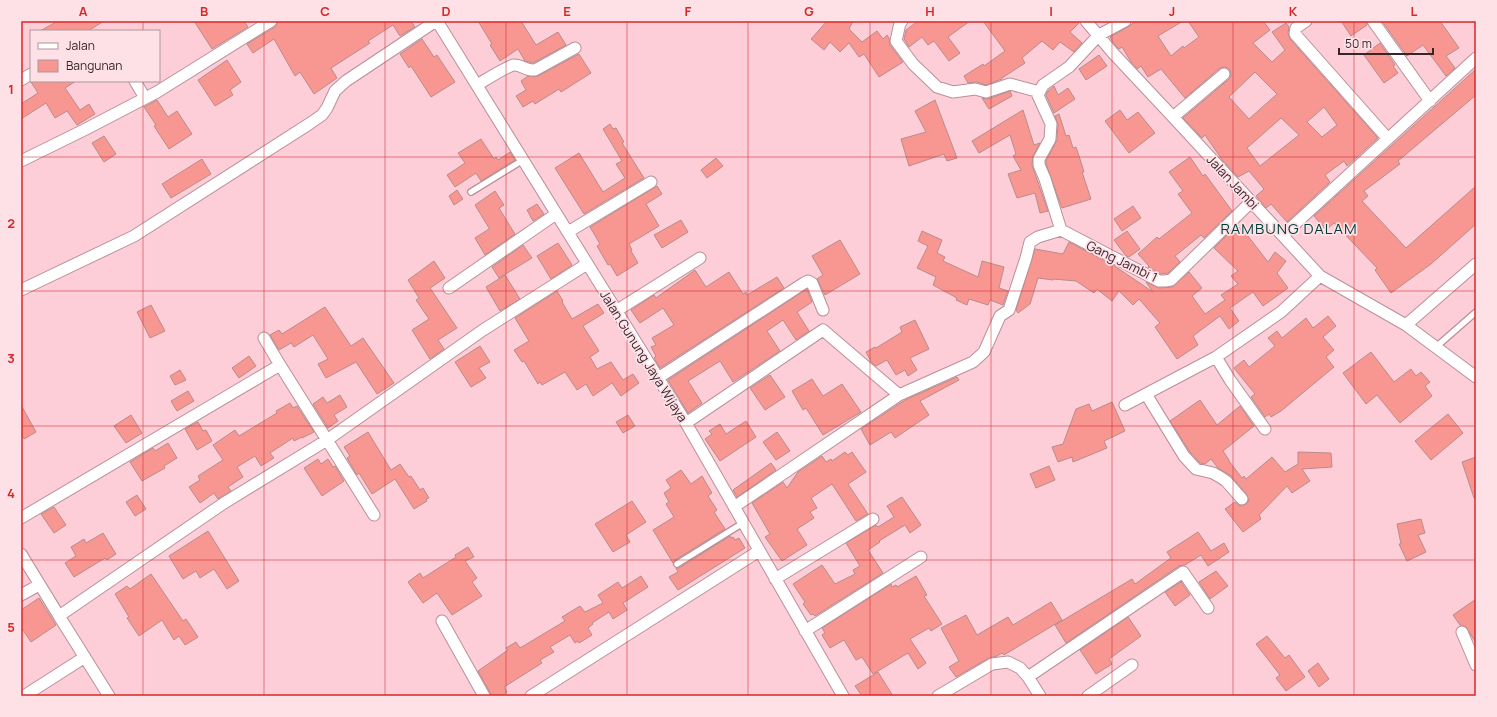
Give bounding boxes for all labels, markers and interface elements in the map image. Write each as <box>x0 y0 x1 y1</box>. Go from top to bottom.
text: A <box>79 2 88 20</box>
text: B <box>200 2 208 20</box>
text: C <box>320 2 330 20</box>
text: D <box>441 2 451 20</box>
text: E <box>563 2 571 20</box>
text: F <box>685 2 692 20</box>
text: G <box>804 2 814 20</box>
text: H <box>925 2 935 20</box>
text: I <box>1049 2 1053 20</box>
text: J <box>1169 2 1175 20</box>
text: K <box>1289 2 1298 20</box>
text: L <box>1411 2 1418 20</box>
legend <box>30 30 160 82</box>
scale bar <box>1339 30 1433 56</box>
text: 50 m <box>1345 35 1372 52</box>
text: Jalan <box>66 37 95 54</box>
text: Bangunan <box>66 57 122 74</box>
text: 1 <box>8 80 14 98</box>
street label: Jalan Jambi <box>1203 151 1263 213</box>
text: 2 <box>7 214 15 232</box>
district label: RAMBUNG DALAM <box>1220 218 1358 239</box>
street label: Gang Jambi 1 <box>1083 236 1161 286</box>
street label: Jalan Gunung Jaya Wijaya <box>596 287 692 425</box>
text: 3 <box>7 349 15 367</box>
text: 4 <box>7 484 15 502</box>
text: 5 <box>7 618 15 636</box>

